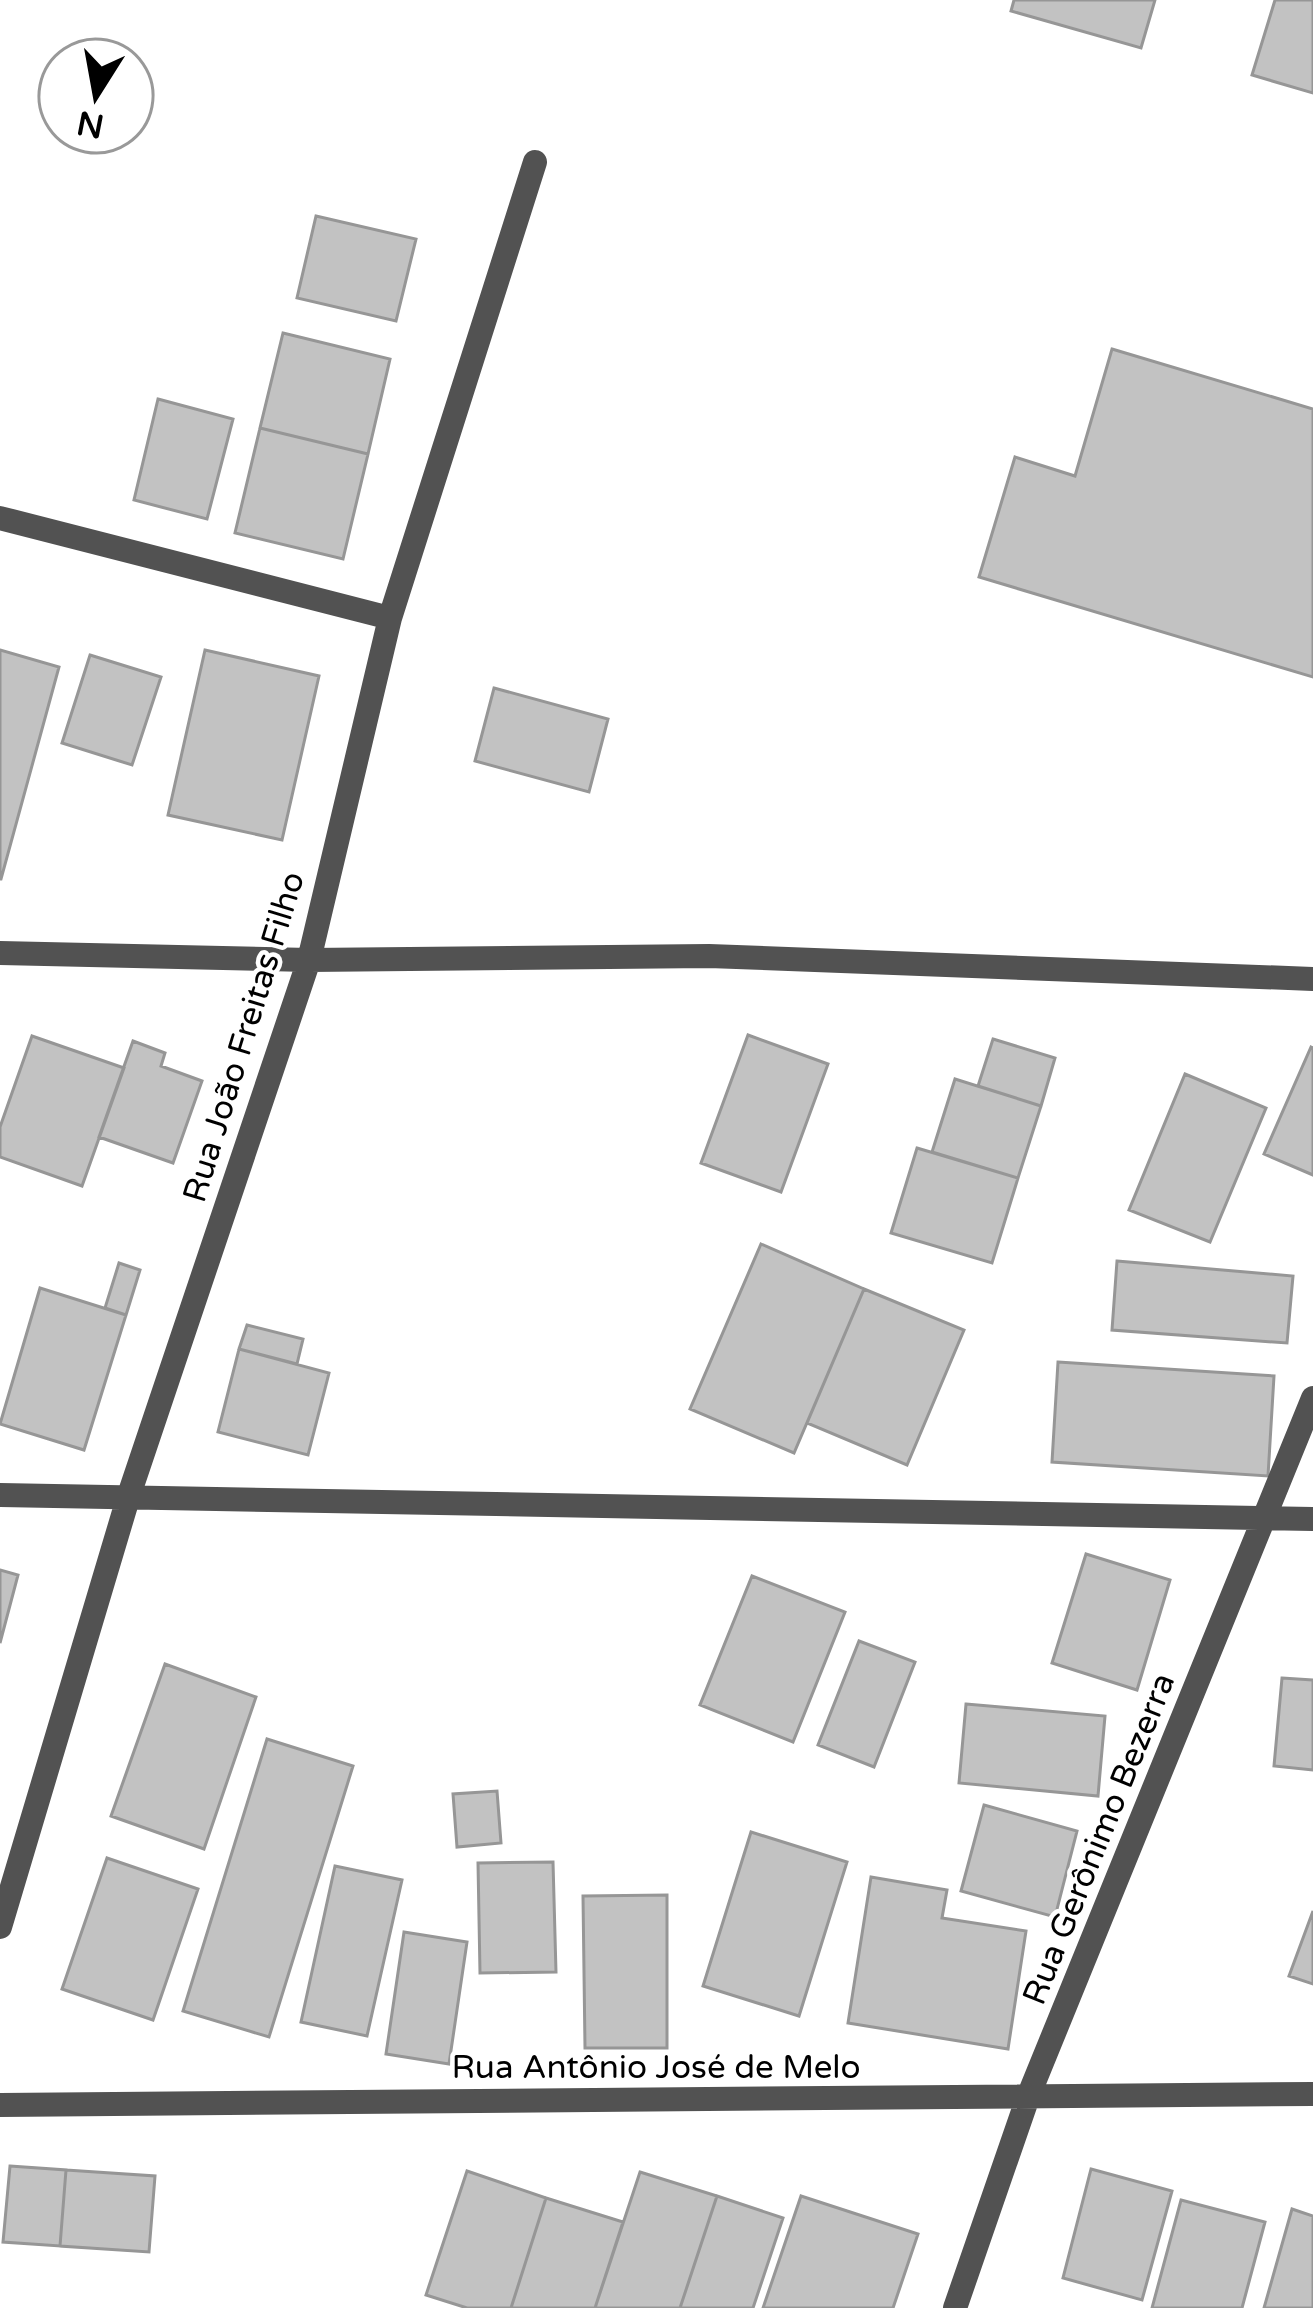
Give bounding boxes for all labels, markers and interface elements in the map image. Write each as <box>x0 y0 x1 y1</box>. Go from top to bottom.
north arrow <box>36 36 156 156</box>
text: N <box>74 102 107 146</box>
street label: Rua João Freitas Filho <box>175 867 313 1207</box>
street label: Rua Gerônimo Bezerra <box>1015 1668 1183 2010</box>
street label: Rua Antônio José de Melo <box>451 2048 861 2087</box>

